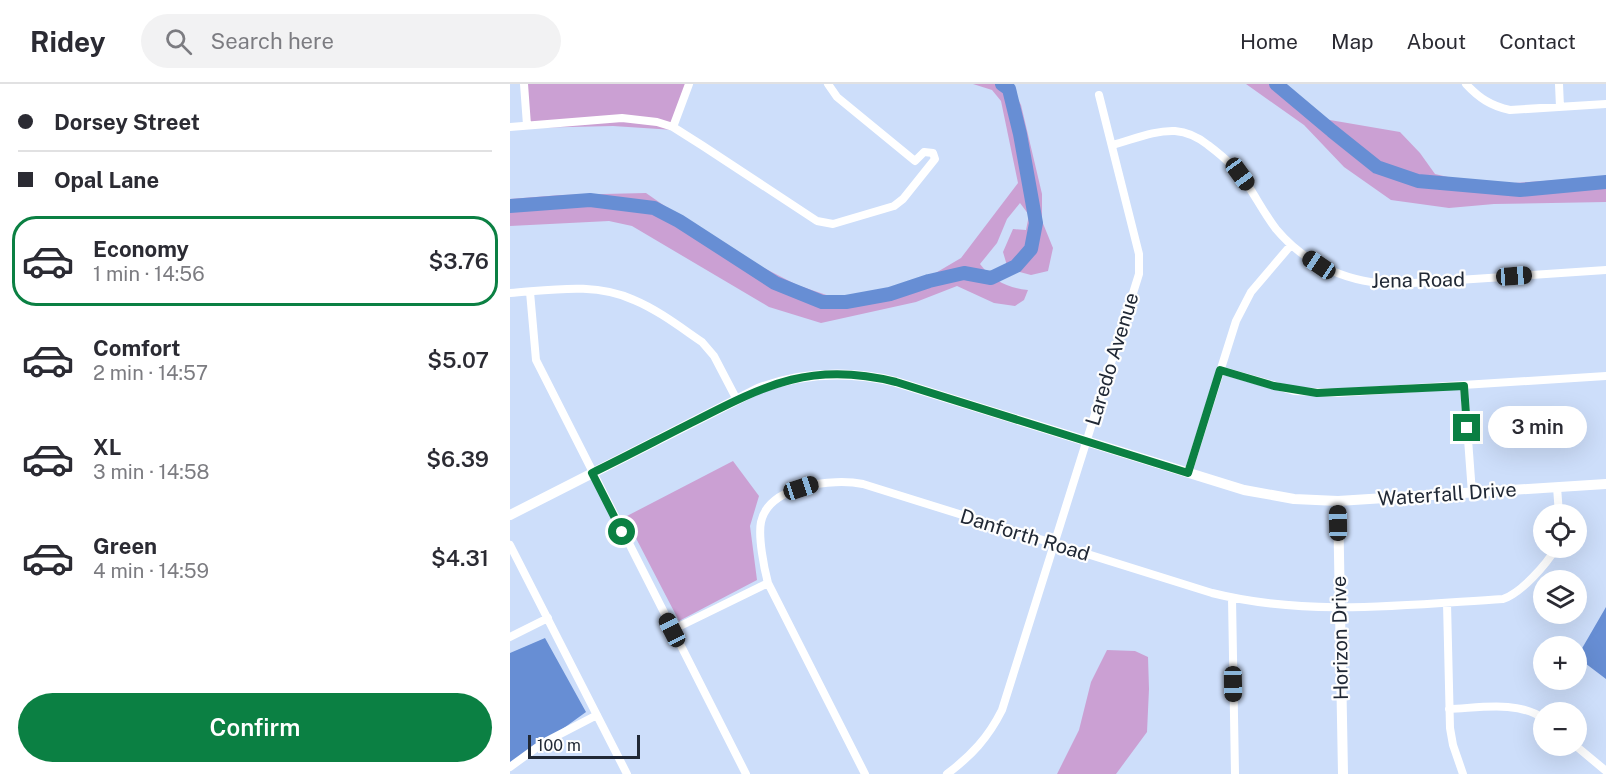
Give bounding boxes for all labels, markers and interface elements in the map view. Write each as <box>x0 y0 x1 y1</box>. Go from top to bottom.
search box <box>141 14 561 68</box>
text: Ridey <box>30 25 105 58</box>
icon: search <box>162 25 195 58</box>
text: Search here <box>210 28 334 54</box>
text: Home <box>1240 29 1298 54</box>
text: Map <box>1331 29 1374 54</box>
text: About <box>1407 29 1466 54</box>
text: Contact <box>1499 29 1576 54</box>
text: Dorsey Street <box>54 109 200 135</box>
car <box>1222 154 1258 194</box>
text: Opal Lane <box>54 167 159 193</box>
icon: car <box>21 234 75 288</box>
text: Economy <box>93 236 189 262</box>
car <box>1299 247 1339 283</box>
text: $3.76 <box>429 248 489 274</box>
text: 1 min · 14:56 <box>93 262 205 286</box>
car <box>1495 266 1533 286</box>
street label: Jena Road <box>1371 267 1465 293</box>
street label: Laredo Avenue <box>1080 290 1144 428</box>
icon: car <box>21 333 75 387</box>
text: Comfort <box>93 335 180 361</box>
text: $5.07 <box>427 347 489 373</box>
text: 2 min · 14:57 <box>93 361 208 385</box>
callout: 3 min <box>1488 407 1587 449</box>
route end <box>1453 414 1480 441</box>
text: 3 min <box>1511 415 1564 439</box>
icon: car <box>21 432 75 486</box>
text: XL <box>93 434 121 460</box>
text: $6.39 <box>426 446 489 472</box>
text: 3 min · 14:58 <box>93 460 210 484</box>
car <box>781 474 821 502</box>
street label: Waterfall Drive <box>1377 477 1517 511</box>
street label: Danforth Road <box>957 504 1093 566</box>
map controls <box>1533 504 1587 756</box>
button: locate <box>1533 504 1587 558</box>
car <box>1329 505 1347 541</box>
route start <box>608 518 635 545</box>
icon: car <box>21 531 75 585</box>
text: Green <box>93 533 157 559</box>
text: $4.31 <box>431 545 489 571</box>
text: 4 min · 14:59 <box>93 559 209 583</box>
button: layers <box>1533 570 1587 624</box>
street label: Horizon Drive <box>1327 576 1353 700</box>
car <box>656 610 688 650</box>
button: + <box>1533 636 1587 690</box>
car <box>1224 666 1242 702</box>
button: Confirm <box>18 693 492 762</box>
button: − <box>1533 702 1587 756</box>
scale bar <box>528 732 640 760</box>
text: 100 m <box>537 736 581 755</box>

